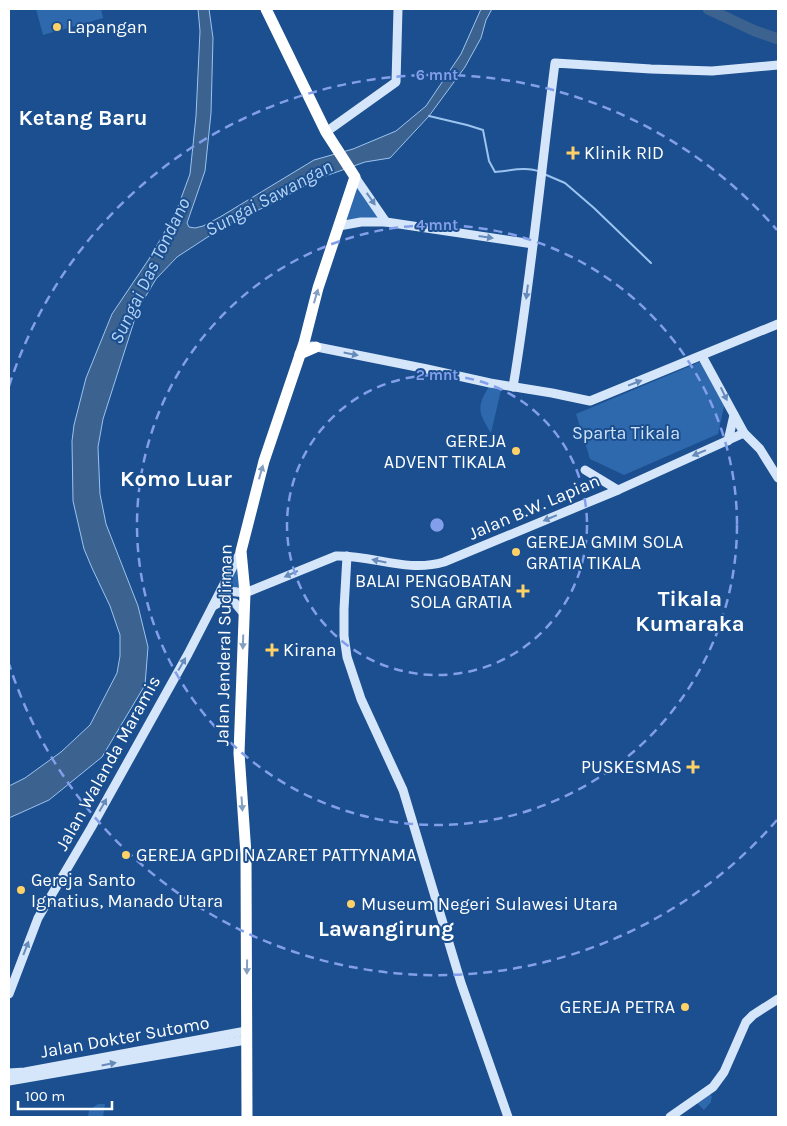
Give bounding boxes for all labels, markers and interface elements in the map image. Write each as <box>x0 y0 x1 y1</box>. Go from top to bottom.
place label: Lapangan <box>67 16 148 38</box>
marker: Lapangan <box>51 21 63 33</box>
text: 6 mnt <box>416 66 458 84</box>
district label: Ketang Baru <box>18 105 148 131</box>
place label: Klinik RID <box>584 142 664 164</box>
marker: Klinik RID <box>566 146 580 160</box>
water label: Sungai Sawangan <box>202 155 336 241</box>
one-way arrow <box>366 193 375 206</box>
water label: Sungai Das Tondano <box>105 194 195 348</box>
text: 4 mnt <box>416 216 458 234</box>
one-way arrow <box>479 233 495 241</box>
one-way arrow <box>523 284 531 300</box>
one-way arrow <box>312 289 320 304</box>
one-way arrow <box>344 350 360 358</box>
text: 2 mnt <box>416 366 458 384</box>
one-way arrow <box>628 379 643 387</box>
one-way arrow <box>720 387 728 401</box>
park label: Sparta Tikala <box>572 422 680 444</box>
place label: GEREJA ADVENT TIKALA <box>384 430 506 473</box>
marker: GEREJA ADVENT TIKALA <box>510 445 522 457</box>
one-way arrow <box>692 450 707 458</box>
one-way arrow <box>258 464 266 479</box>
district label: Komo Luar <box>120 466 232 492</box>
street label: Jalan B.W. Lapian <box>465 469 603 545</box>
one-way arrow <box>543 515 557 523</box>
centre of rings <box>428 516 446 534</box>
place label: GEREJA GMIM SOLA GRATIA TIKALA <box>526 531 683 574</box>
street label: Jalan Jenderal Sudirman <box>211 544 237 746</box>
marker: GEREJA GMIM SOLA GRATIA TIKALA <box>510 546 522 558</box>
one-way arrow <box>371 557 386 565</box>
place label: BALAI PENGOBATAN SOLA GRATIA <box>355 570 512 613</box>
one-way arrow <box>284 571 298 579</box>
marker: BALAI PENGOBATAN SOLA GRATIA <box>516 584 530 598</box>
district label: Tikala Kumaraka <box>635 586 745 637</box>
one-way arrow <box>239 634 247 650</box>
place label: Kirana <box>283 639 337 661</box>
marker: Kirana <box>265 643 279 657</box>
one-way arrow <box>178 657 187 670</box>
street label: Jalan Walanda Maramis <box>51 672 165 854</box>
place label: PUSKESMAS <box>581 756 682 778</box>
marker: PUSKESMAS <box>686 760 700 774</box>
one-way arrow <box>238 797 246 813</box>
one-way arrow <box>99 798 107 813</box>
place label: GEREJA GPDI NAZARET PATTYNAMA <box>136 844 417 866</box>
marker: GEREJA GPDI NAZARET PATTYNAMA <box>120 849 132 861</box>
place label: Gereja Santo Ignatius, Manado Utara <box>31 869 223 912</box>
marker: Gereja Santo Ignatius, Manado Utara <box>15 884 27 896</box>
place label: Museum Negeri Sulawesi Utara <box>361 893 618 915</box>
marker: Museum Negeri Sulawesi Utara <box>345 898 357 910</box>
district label: Lawangirung <box>318 916 454 942</box>
one-way arrow <box>22 940 30 955</box>
one-way arrow <box>243 959 251 975</box>
place label: GEREJA PETRA <box>560 996 675 1018</box>
marker: GEREJA PETRA <box>679 1001 691 1013</box>
street label: Jalan Dokter Sutomo <box>39 1011 211 1063</box>
one-way arrow <box>101 1060 117 1068</box>
scale bar <box>18 1078 111 1110</box>
text: 100 m <box>25 1087 65 1105</box>

